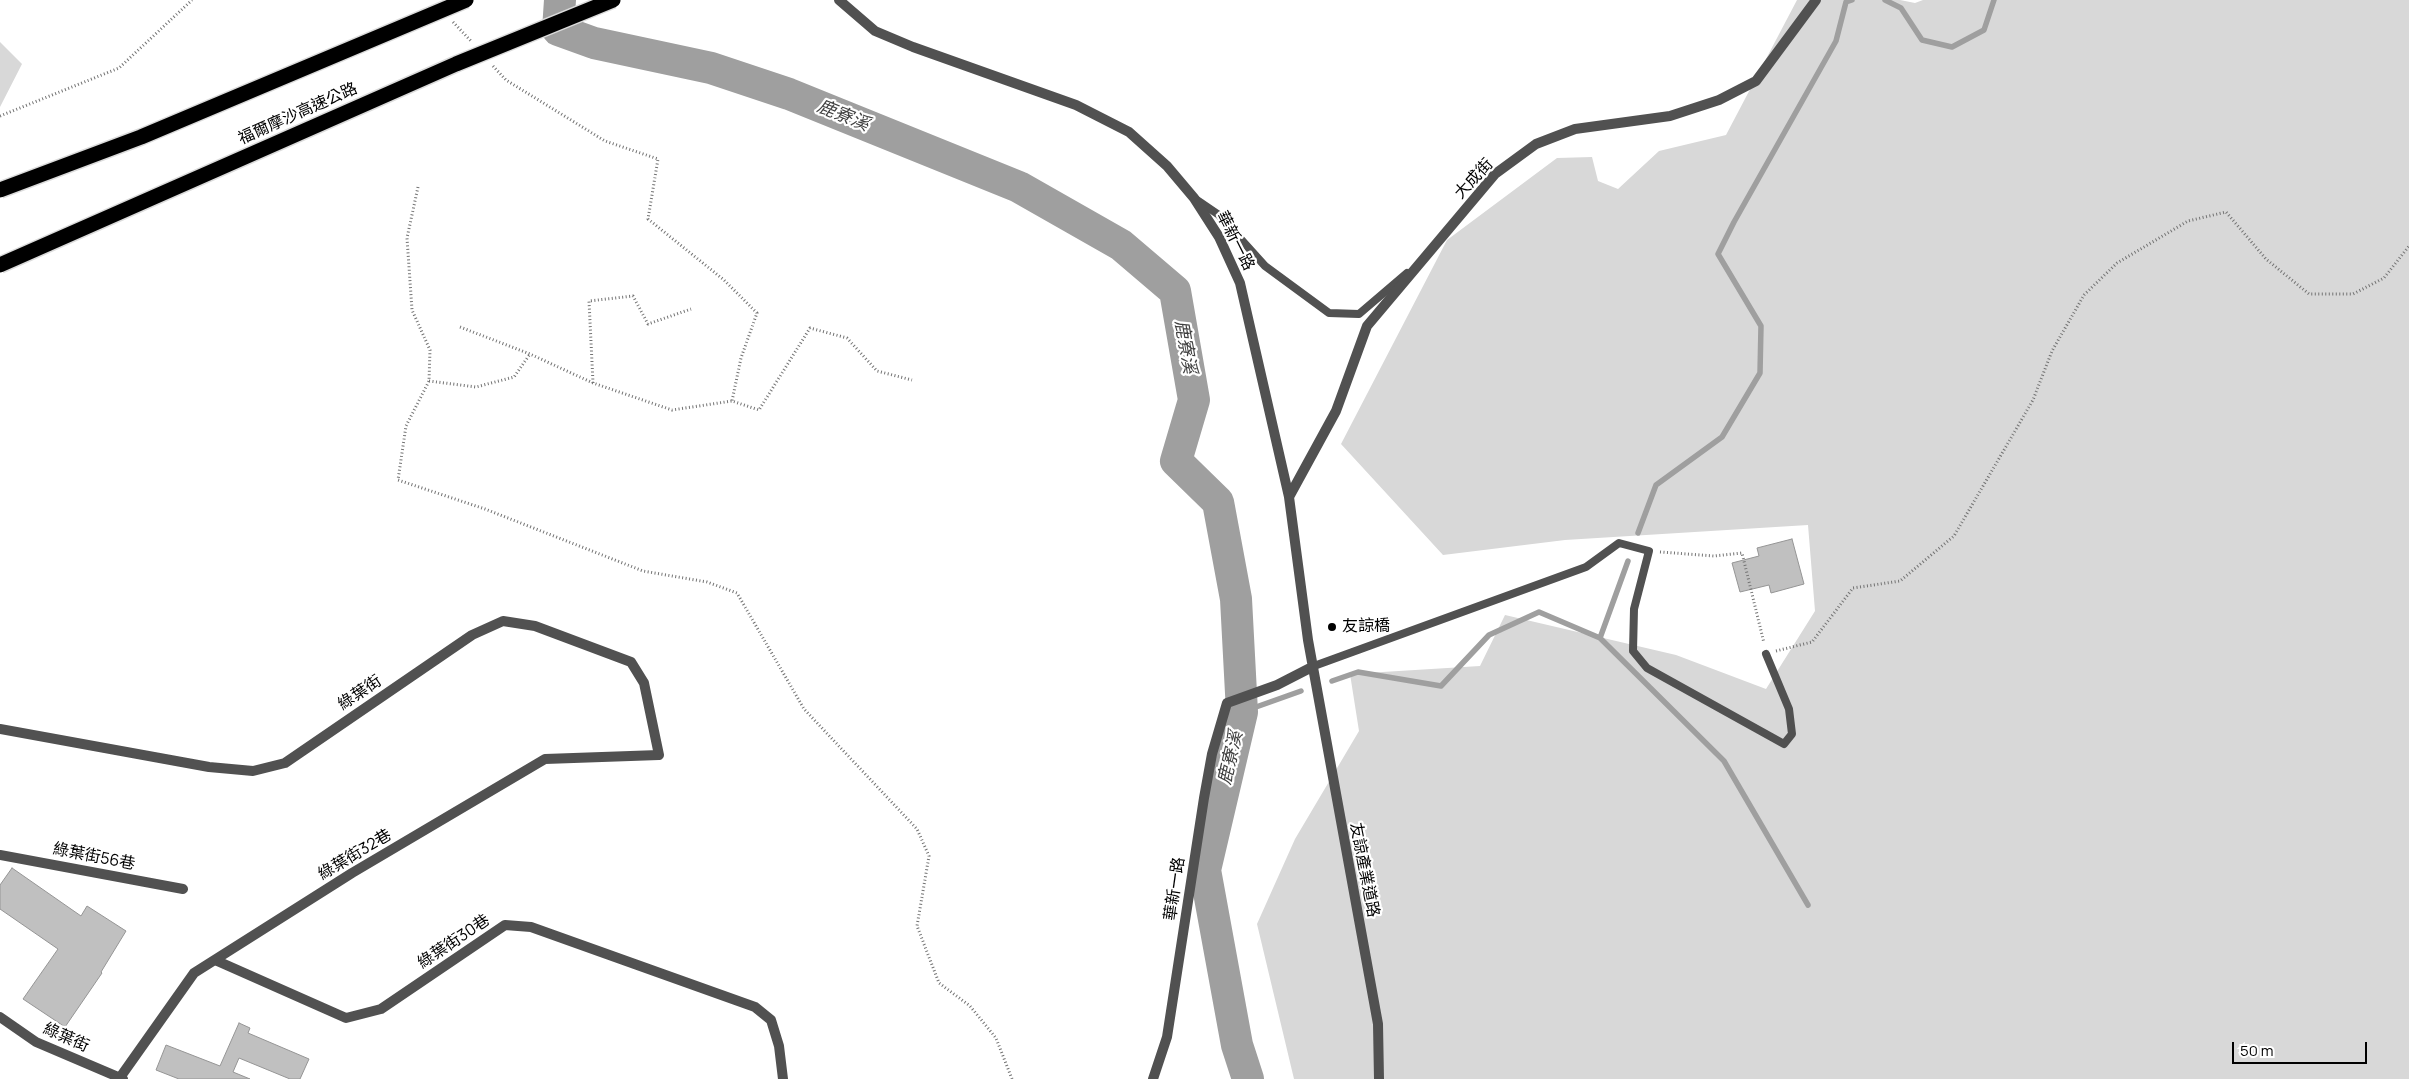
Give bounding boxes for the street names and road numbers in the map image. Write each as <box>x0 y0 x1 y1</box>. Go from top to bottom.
street label: 福爾摩沙高速公路 <box>236 79 360 149</box>
street label: 大成街 <box>1451 155 1497 203</box>
street label: 華新一路 <box>1212 208 1258 274</box>
street label: 綠葉街 <box>335 672 385 714</box>
street label: 友諒產業道路 <box>1345 821 1383 919</box>
street label: 綠葉街32巷 <box>315 826 395 884</box>
street label: 綠葉街56巷 <box>51 840 137 874</box>
street label: 華新一路 <box>1161 856 1189 922</box>
street label: 綠葉街30巷 <box>414 911 494 973</box>
street label: 綠葉街 <box>40 1019 92 1057</box>

